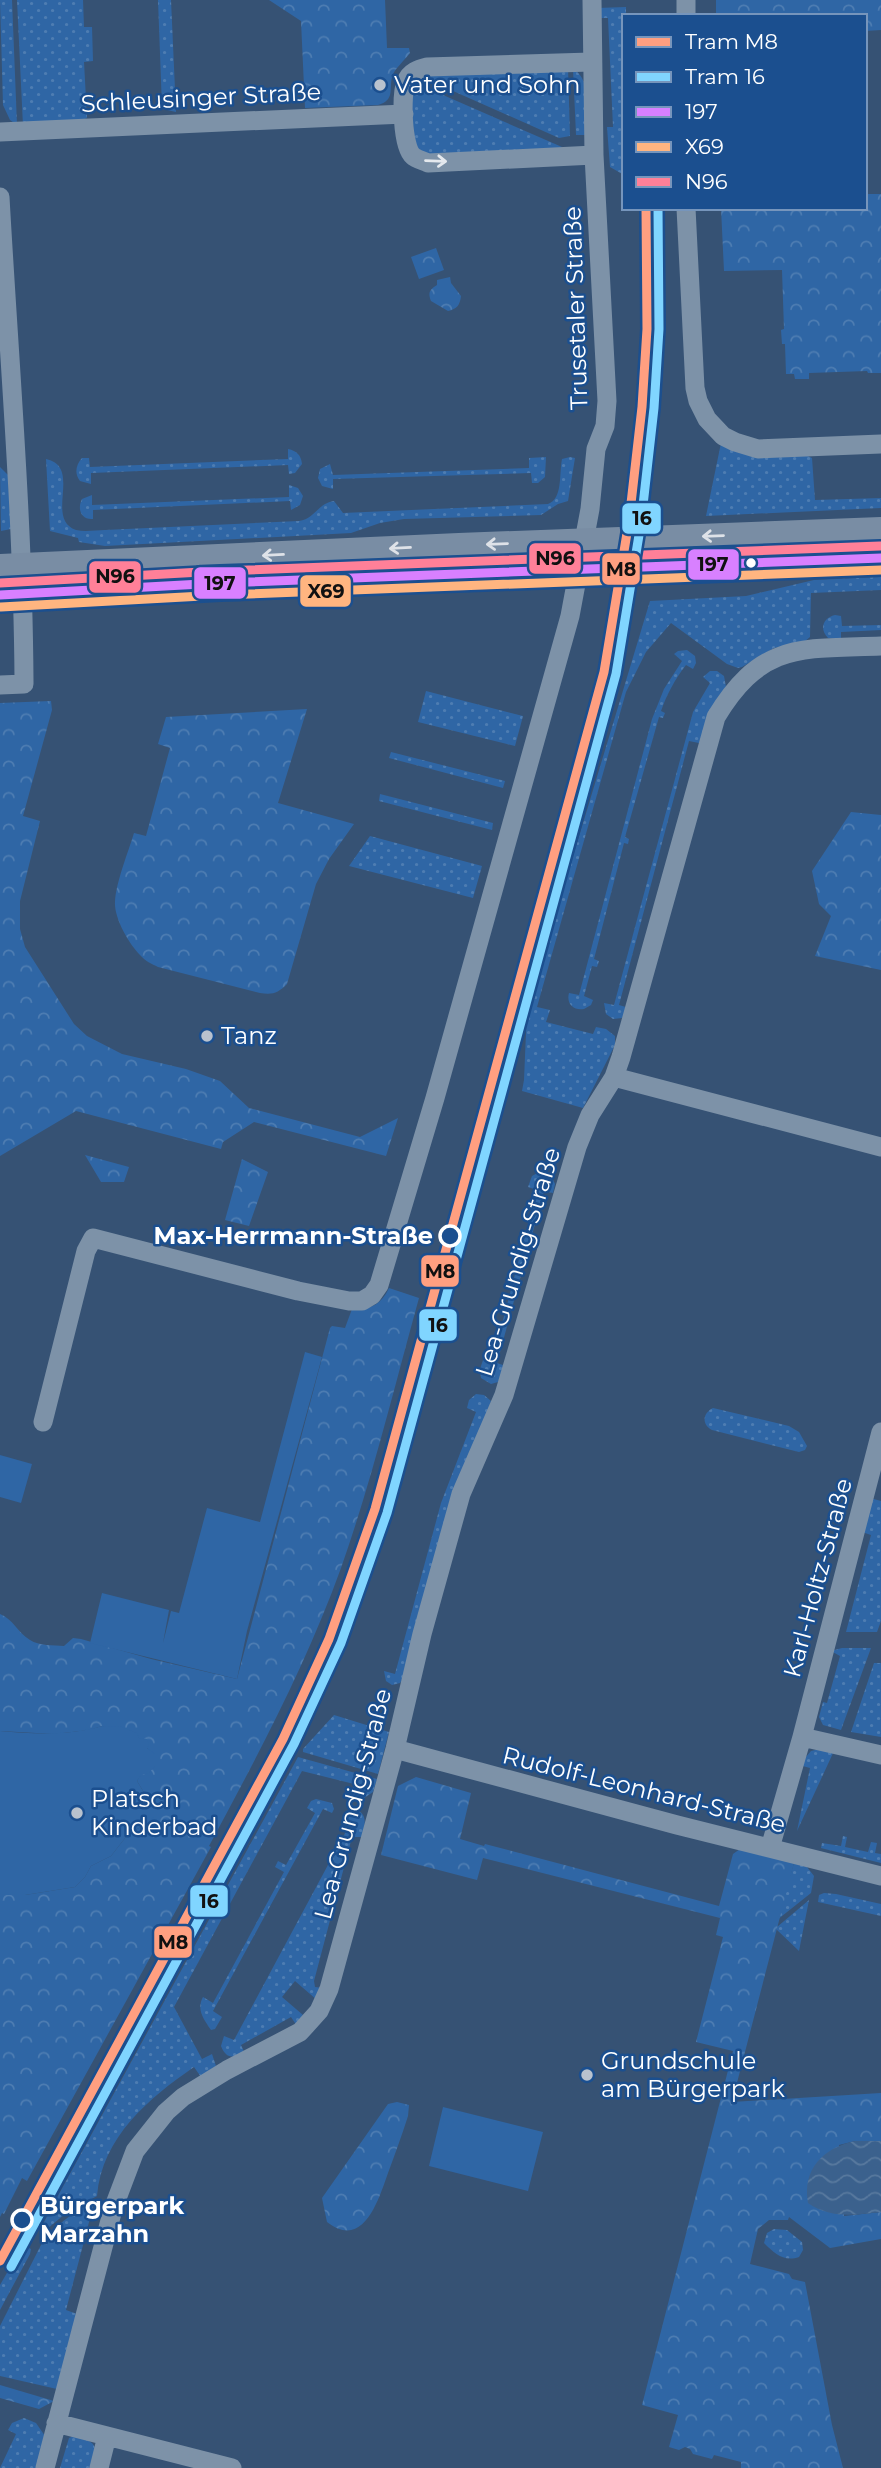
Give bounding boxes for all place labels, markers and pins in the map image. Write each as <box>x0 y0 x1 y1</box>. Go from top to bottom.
place label: Vater und Sohn <box>394 70 580 99</box>
marker: Vater und Sohn <box>372 77 388 93</box>
unlabelled marker <box>744 556 758 570</box>
place label: Tanz <box>221 1021 277 1050</box>
marker: Tanz <box>199 1028 215 1044</box>
place label: Max-Herrmann-Straße <box>153 1221 433 1250</box>
marker: Max-Herrmann-Straße <box>439 1225 461 1247</box>
place label: Platsch Kinderbad <box>91 1784 218 1841</box>
marker: Platsch Kinderbad <box>69 1805 85 1821</box>
place label: Grundschule am Bürgerpark <box>601 2046 786 2103</box>
marker: Grundschule am Bürgerpark <box>579 2067 595 2083</box>
place label: Bürgerpark Marzahn <box>40 2191 185 2248</box>
marker: Bürgerpark Marzahn <box>11 2209 33 2231</box>

